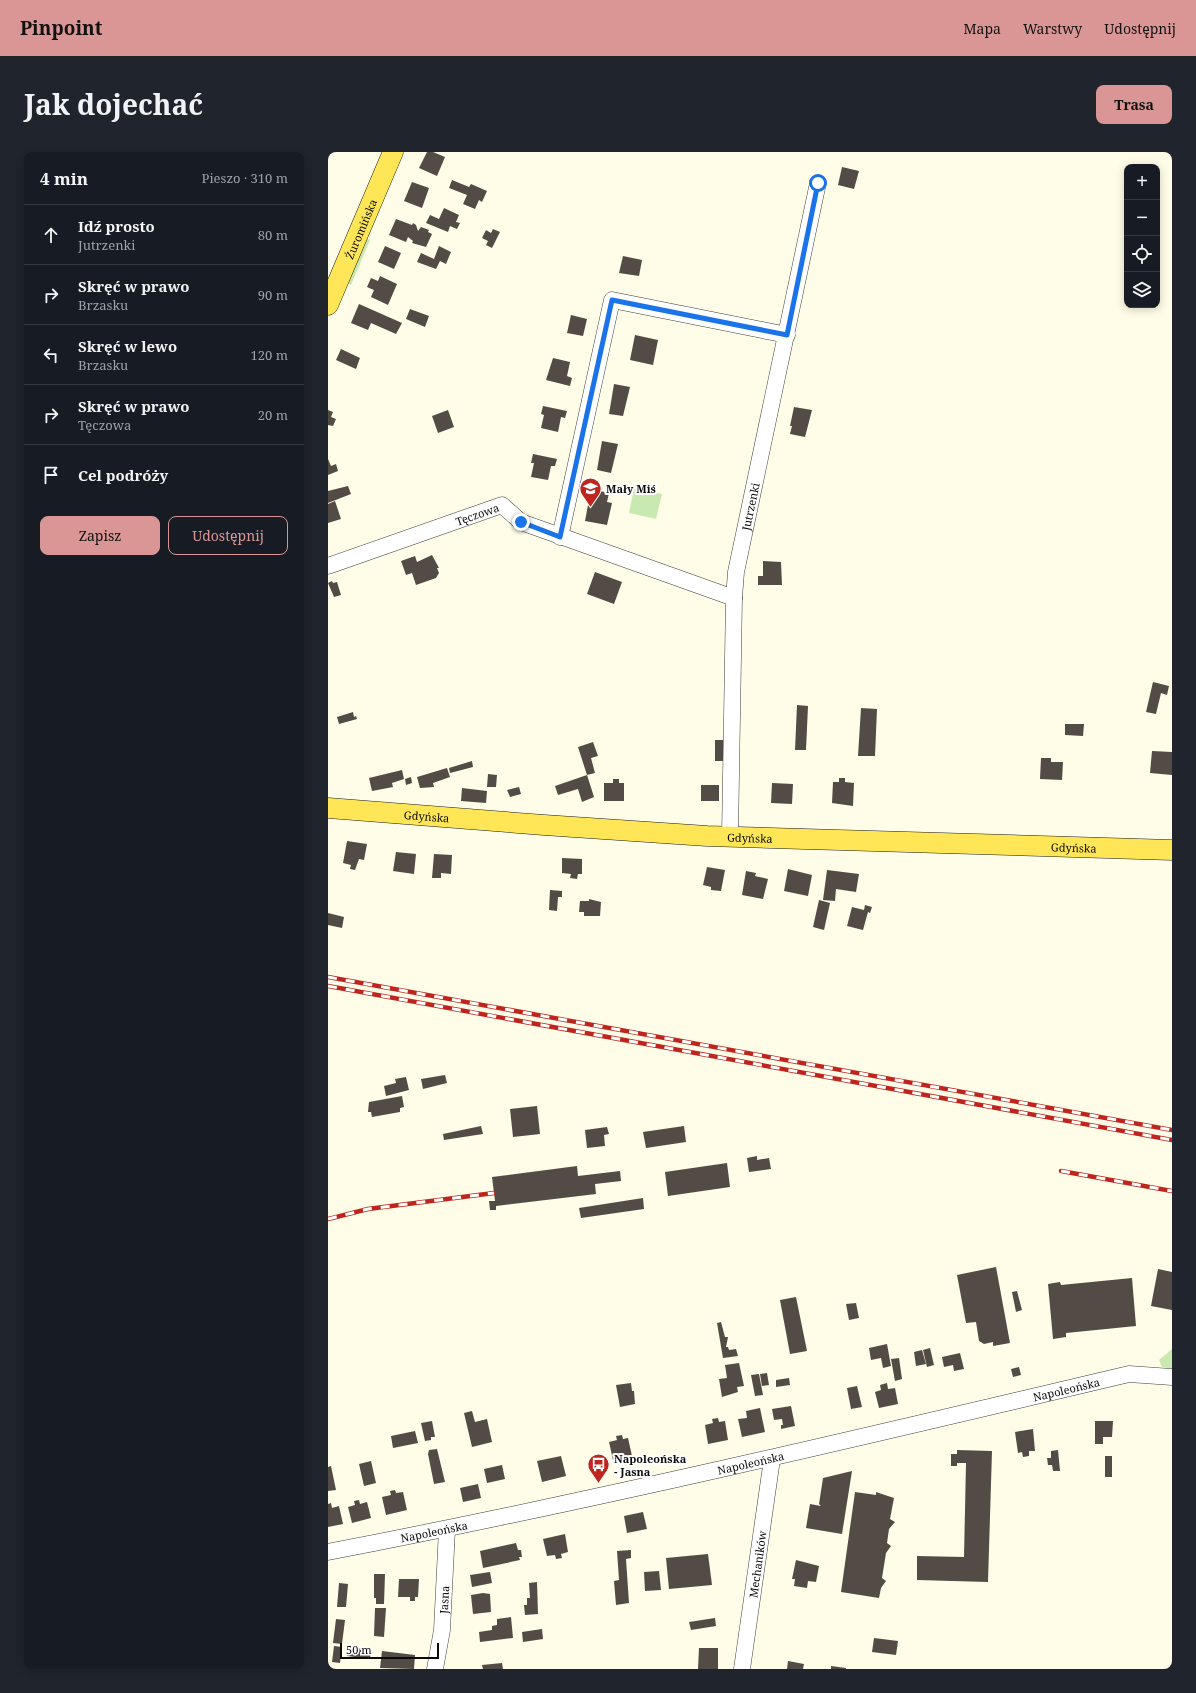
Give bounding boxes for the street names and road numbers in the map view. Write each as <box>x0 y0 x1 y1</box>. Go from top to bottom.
street label: Żuromińska <box>341 196 380 261</box>
street label: Jutrzenki <box>737 481 762 533</box>
street label: Tęczowa <box>453 499 501 528</box>
street label: Gdyńska <box>403 807 450 825</box>
street label: Gdyńska <box>727 829 773 845</box>
street label: Gdyńska <box>1051 839 1097 855</box>
street label: Napoleońska <box>1031 1374 1101 1404</box>
street label: Napoleońska <box>716 1448 785 1477</box>
street label: Napoleońska <box>399 1517 469 1545</box>
street label: Mechaników <box>745 1529 769 1599</box>
street label: Jasna <box>435 1585 452 1615</box>

